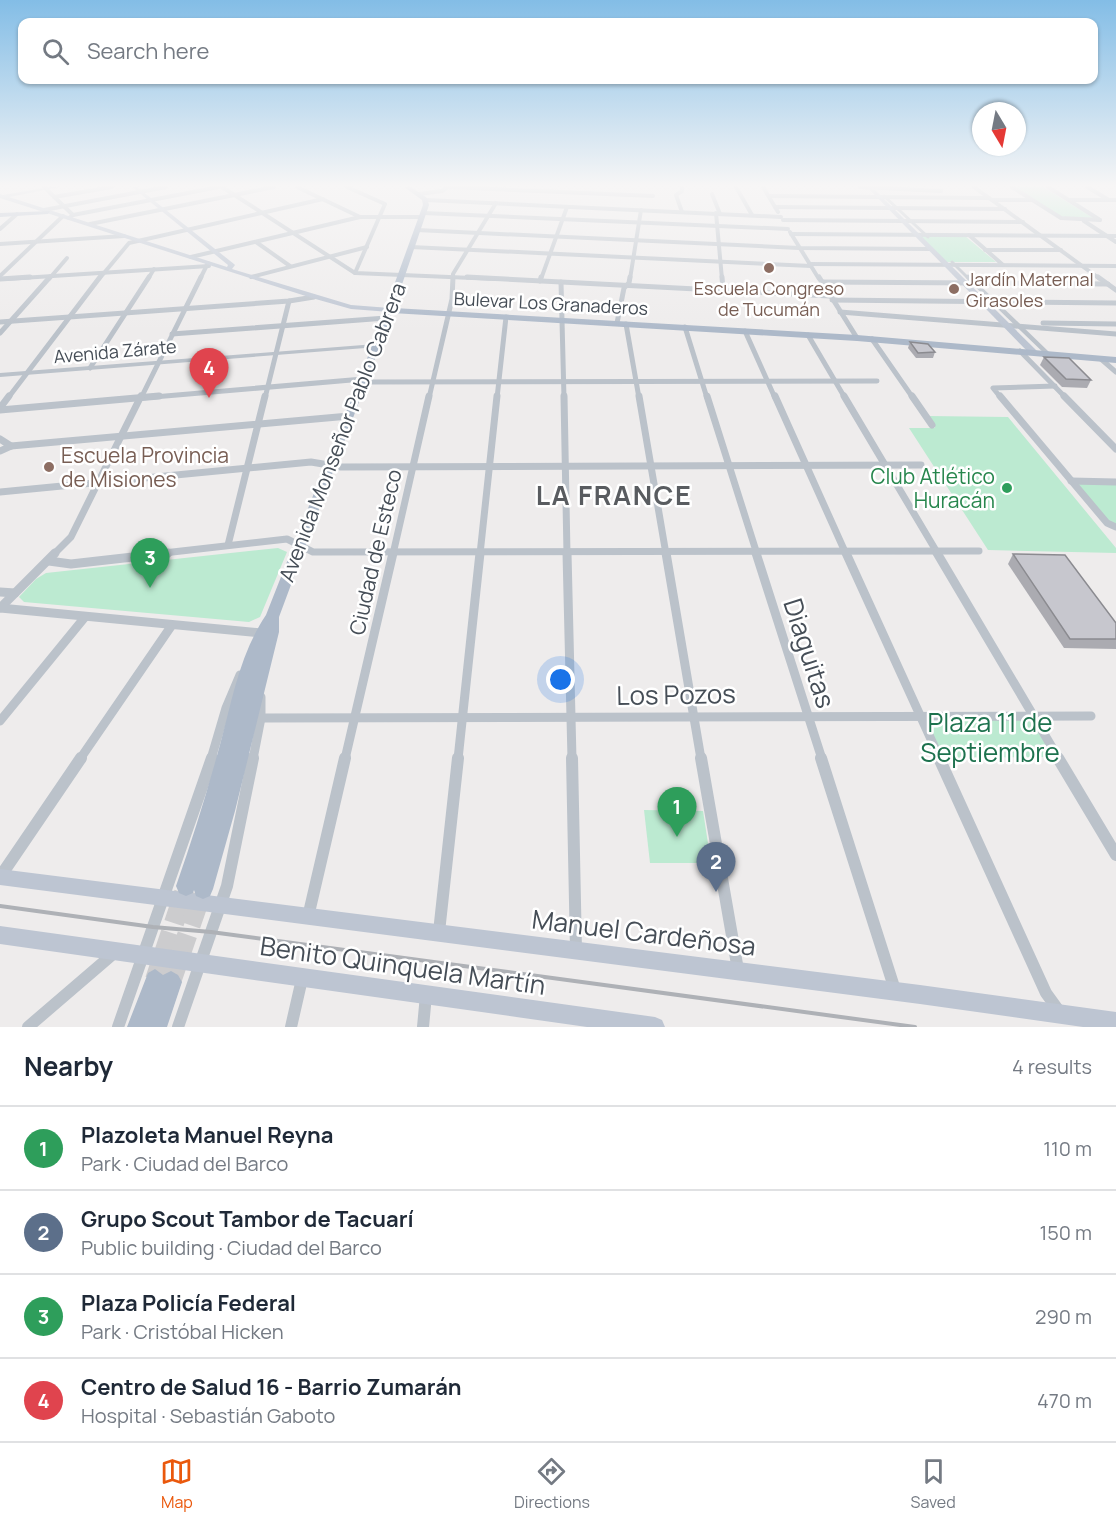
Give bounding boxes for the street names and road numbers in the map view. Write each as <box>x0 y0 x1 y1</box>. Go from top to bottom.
street label: Avenida Monseñor Pablo Cabrera <box>272 278 412 586</box>
street label: Bulevar Los Granaderos <box>453 286 649 320</box>
street label: Avenida Zárate <box>52 334 178 368</box>
street label: Ciudad de Esteco <box>342 466 408 638</box>
street label: Diaguitas <box>775 594 845 712</box>
street label: Los Pozos <box>616 675 736 713</box>
street label: Manuel Cardeñosa <box>530 900 758 964</box>
street label: Benito Quinquela Martín <box>258 927 548 1003</box>

